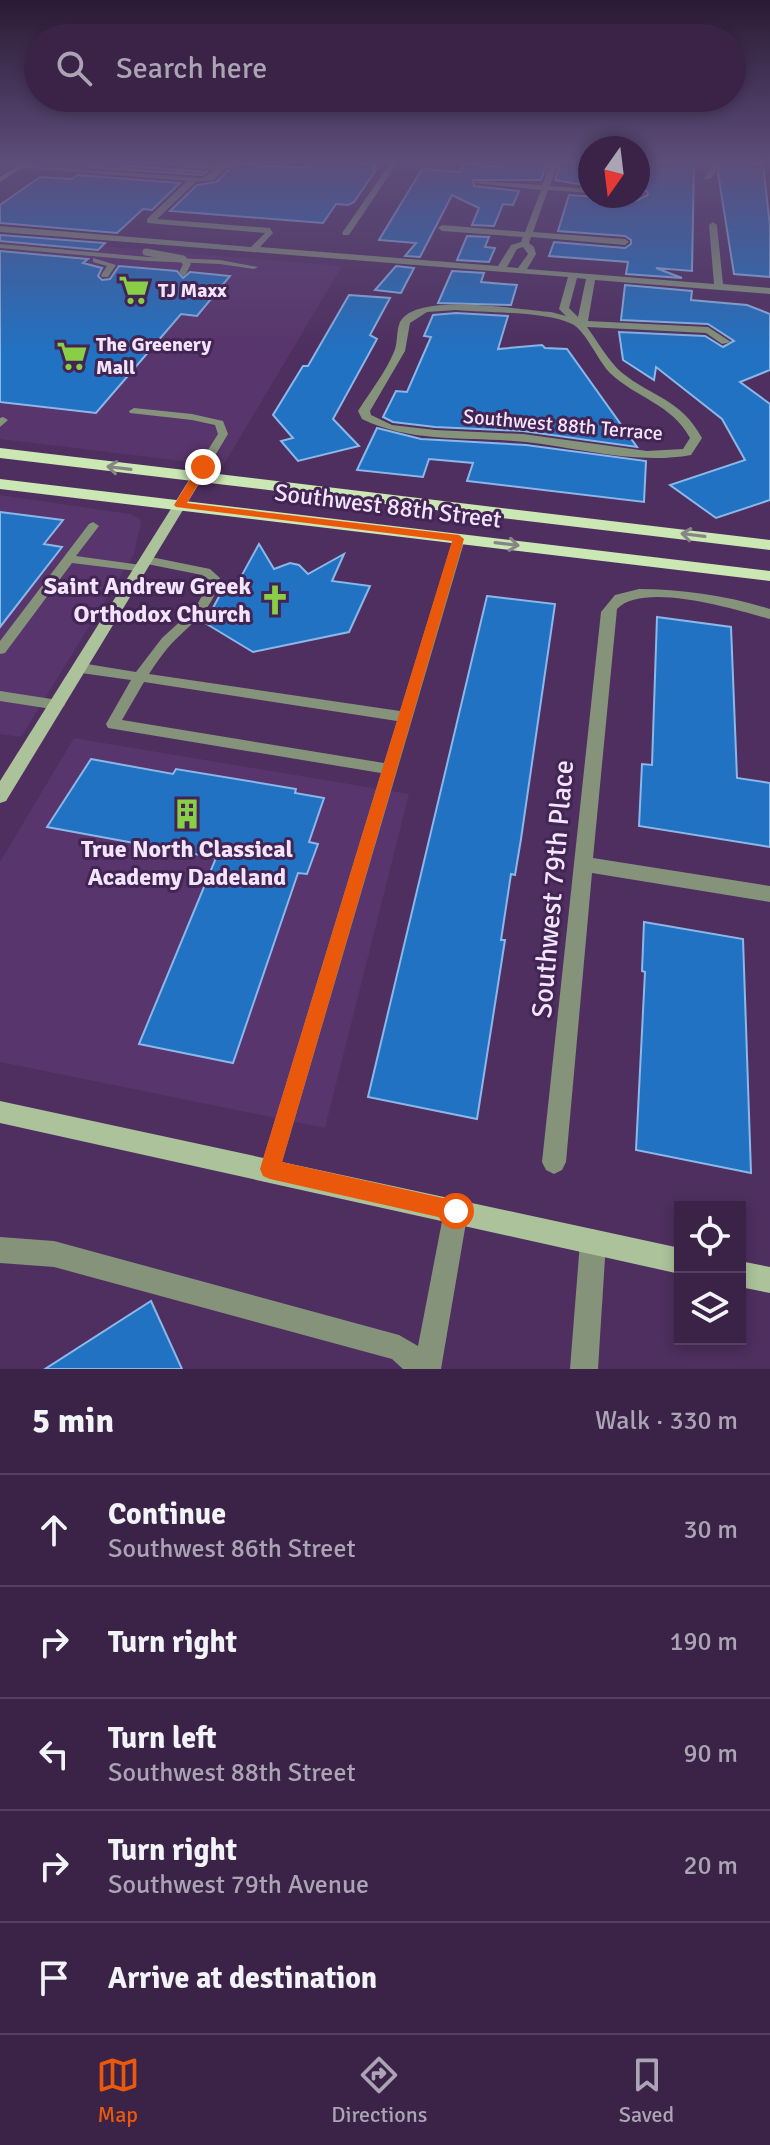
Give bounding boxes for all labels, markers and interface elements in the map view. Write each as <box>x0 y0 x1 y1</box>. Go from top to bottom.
search box <box>24 24 746 112</box>
icon: search <box>52 46 96 90</box>
text: Search here <box>116 50 267 87</box>
north arrow <box>578 136 650 208</box>
supermarket icon: TJ Maxx <box>117 273 151 307</box>
place label: TJ Maxx <box>158 278 227 303</box>
place label: The Greenery Mall <box>96 332 211 380</box>
supermarket icon: The Greenery Mall <box>55 339 89 373</box>
street label: Southwest 88th Terrace <box>462 404 664 446</box>
route end <box>185 449 221 485</box>
one-way arrow <box>106 460 133 475</box>
street label: Southwest 88th Street <box>273 477 503 535</box>
one-way arrow <box>680 528 706 543</box>
one-way arrow <box>494 537 520 552</box>
place label: Saint Andrew Greek Orthodox Church <box>44 571 251 629</box>
church icon: Saint Andrew Greek Orthodox Church <box>258 583 292 617</box>
street label: Southwest 79th Place <box>525 759 581 1019</box>
building icon: True North Classical Academy Dadeland <box>170 797 204 831</box>
place label: True North Classical Academy Dadeland <box>81 834 294 892</box>
route start <box>438 1193 474 1229</box>
map controls <box>674 1201 746 1345</box>
button: locate <box>674 1201 746 1273</box>
button: layers <box>674 1273 746 1345</box>
text: 5 min <box>32 1400 114 1442</box>
text: Walk · 330 m <box>595 1405 738 1437</box>
text: Continue <box>108 1496 226 1533</box>
icon: ahead <box>32 1508 76 1552</box>
text: 30 m <box>683 1514 738 1546</box>
text: Southwest 86th Street <box>108 1533 356 1565</box>
icon: right <box>32 1620 76 1664</box>
text: Turn right <box>108 1624 237 1661</box>
text: 190 m <box>669 1626 738 1658</box>
text: Turn left <box>108 1720 217 1757</box>
icon: left <box>32 1732 76 1776</box>
text: 90 m <box>683 1738 738 1770</box>
text: Southwest 88th Street <box>108 1757 356 1789</box>
text: Turn right <box>108 1832 237 1869</box>
icon: right <box>32 1844 76 1888</box>
text: 20 m <box>683 1850 738 1882</box>
text: Southwest 79th Avenue <box>108 1869 369 1901</box>
icon: arrive <box>32 1956 76 2000</box>
text: Arrive at destination <box>108 1960 377 1997</box>
tab: Map <box>96 2053 140 2128</box>
tab: Directions <box>331 2053 427 2128</box>
tab: Saved <box>619 2053 674 2128</box>

